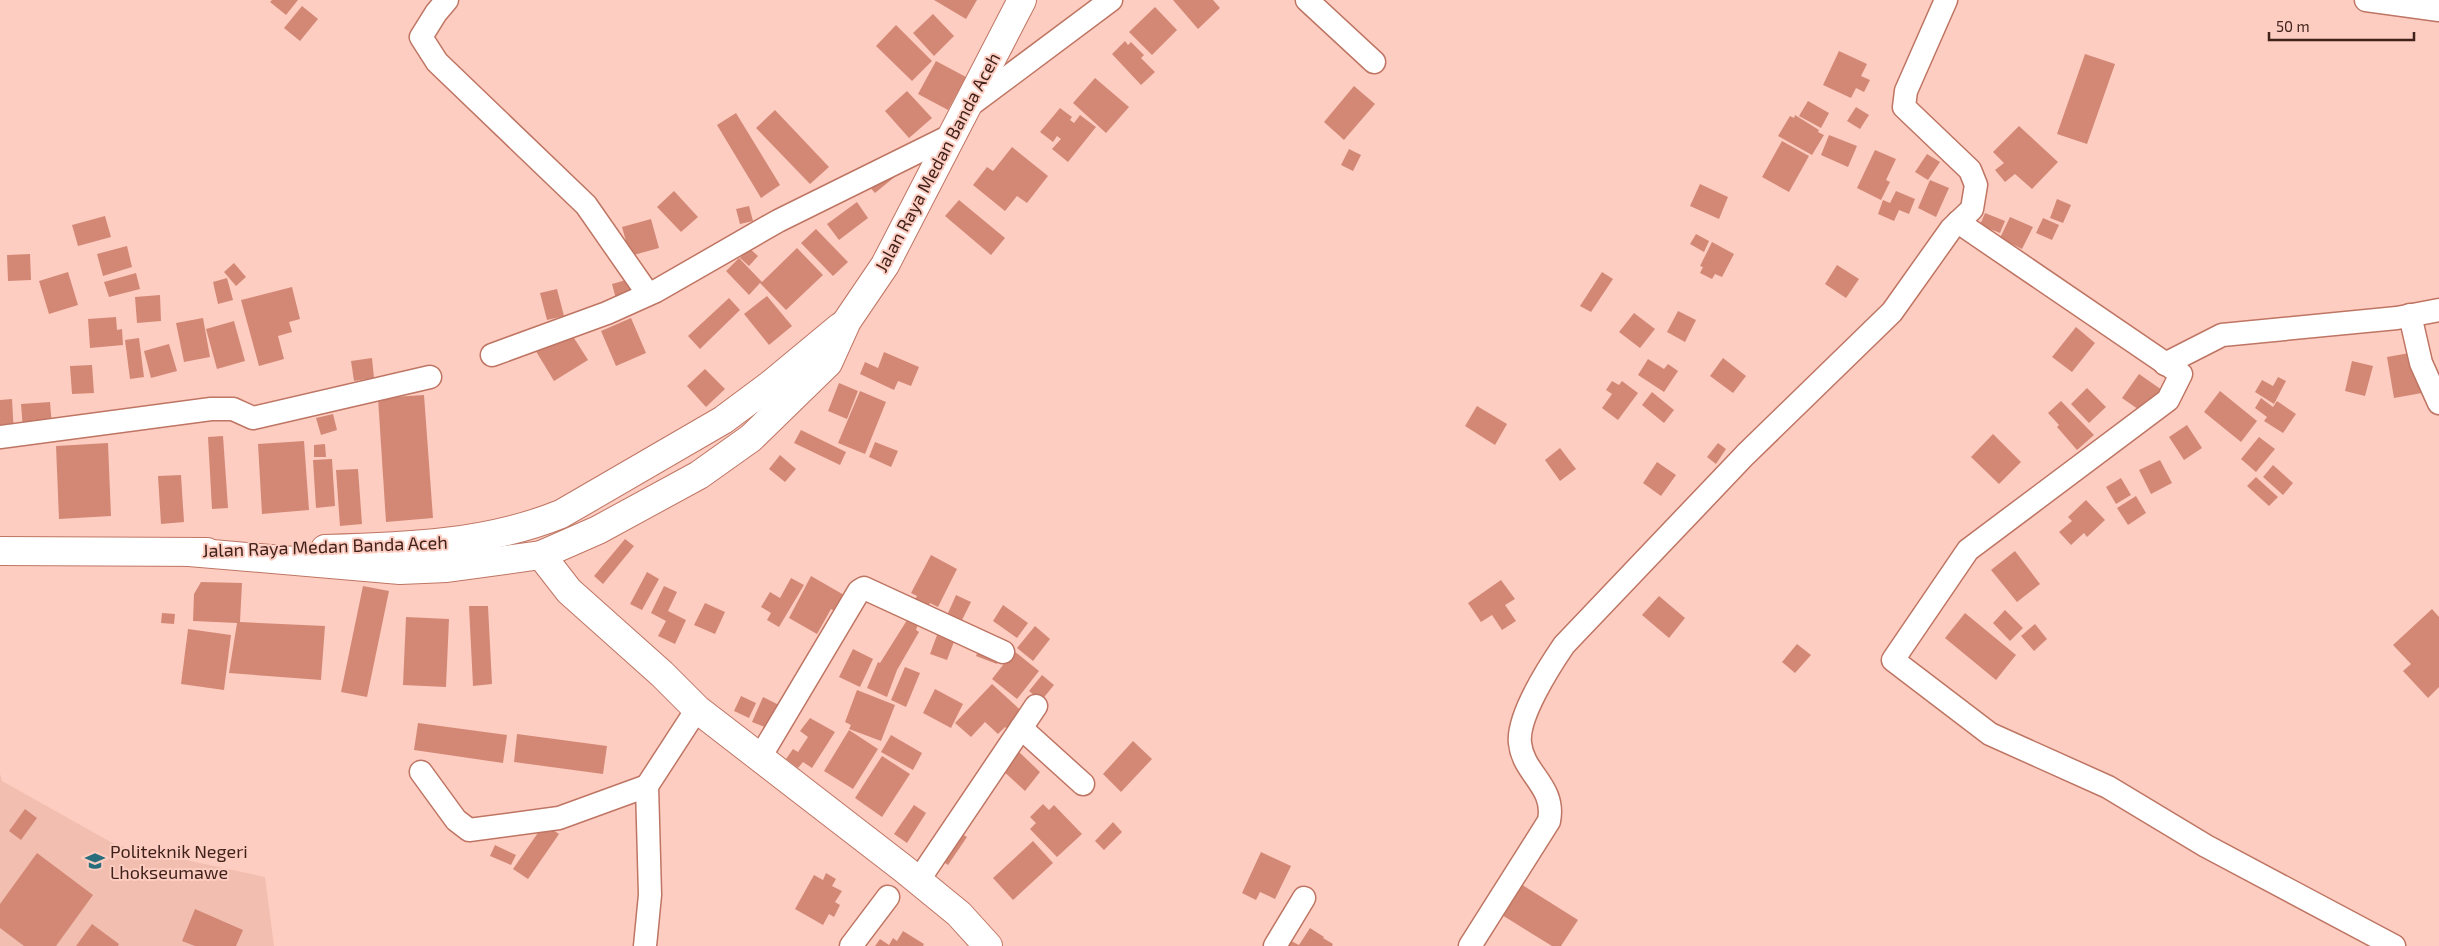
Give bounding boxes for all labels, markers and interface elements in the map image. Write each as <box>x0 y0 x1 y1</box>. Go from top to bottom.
scale bar <box>2269 10 2414 42</box>
text: 50 m <box>2276 17 2310 35</box>
street label: Jalan Raya Medan Banda Aceh <box>870 48 1004 276</box>
street label: Jalan Raya Medan Banda Aceh <box>202 531 448 561</box>
place label: Politeknik Negeri Lhokseumawe <box>110 840 248 883</box>
school or university icon: Politeknik Negeri Lhokseumawe <box>84 850 106 872</box>

